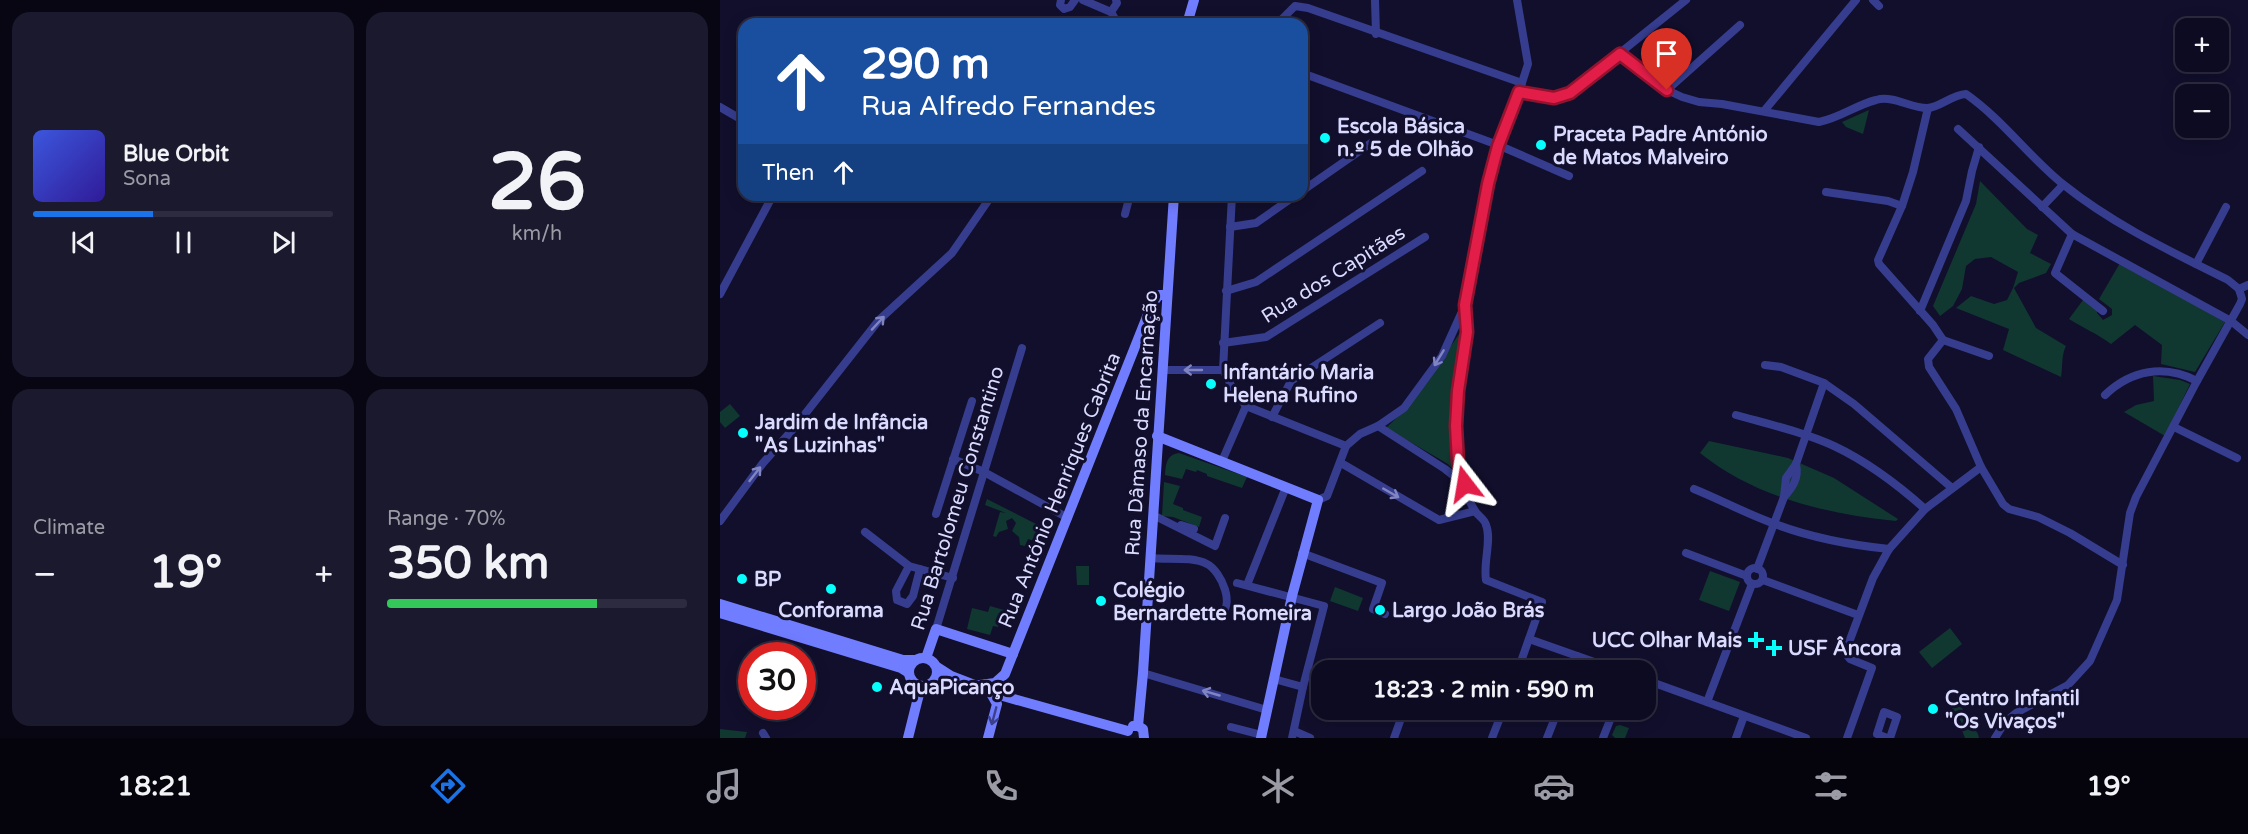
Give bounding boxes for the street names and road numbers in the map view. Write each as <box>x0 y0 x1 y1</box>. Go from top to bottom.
street label: Rua dos Capitães <box>1257 221 1410 329</box>
street label: Rua Dâmaso da Encarnação <box>1121 289 1163 557</box>
street label: Rua António Henriques Cabrita <box>994 349 1126 632</box>
street label: Rua Bartolomeu Constantino <box>906 363 1010 633</box>

